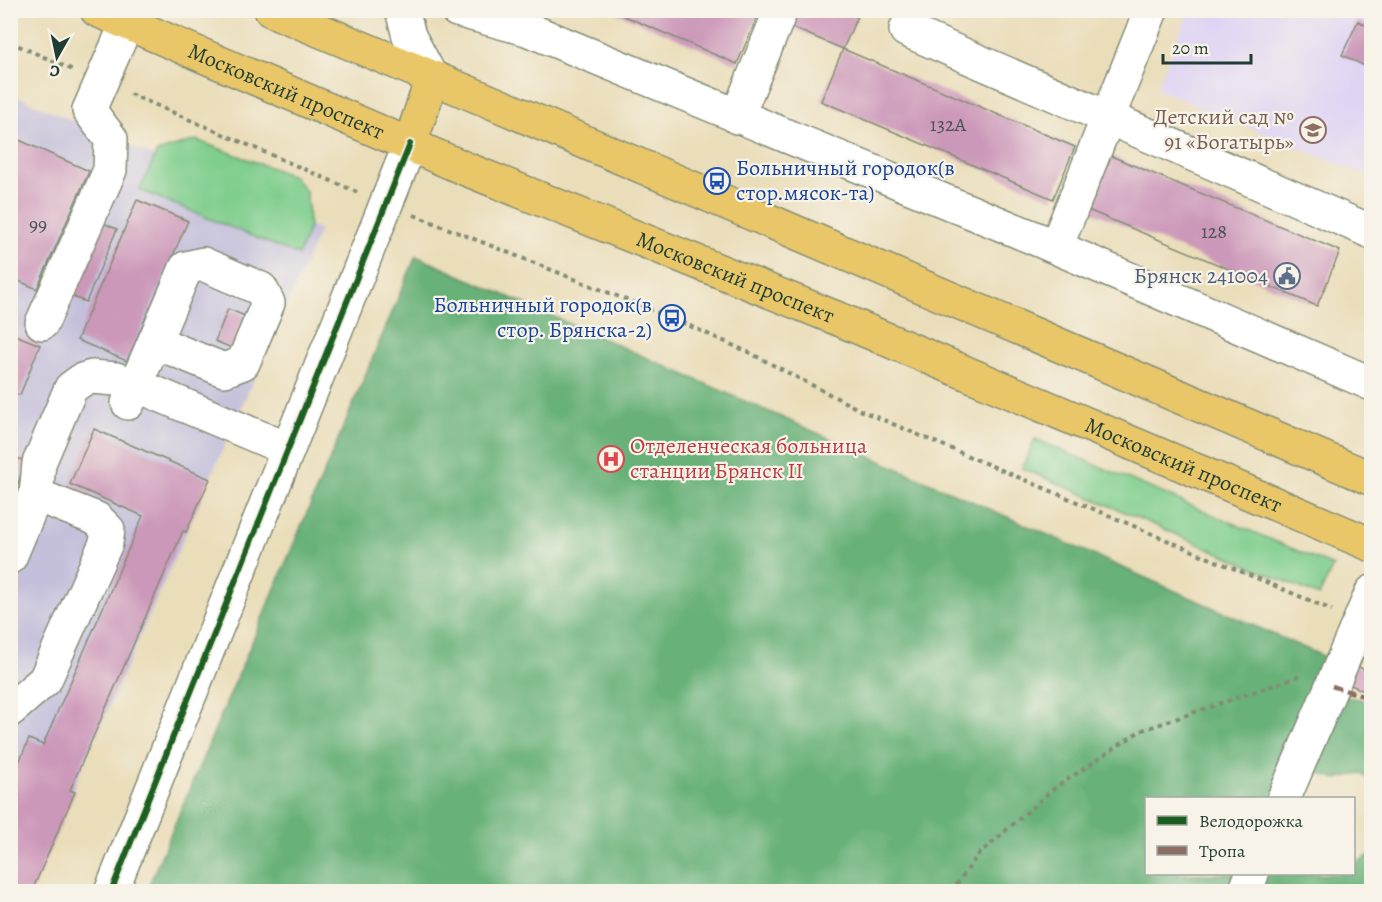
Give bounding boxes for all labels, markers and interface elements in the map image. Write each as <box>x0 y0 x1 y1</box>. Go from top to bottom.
north arrow <box>27 27 87 87</box>
scale bar <box>1163 27 1252 65</box>
street label: Московский проспект <box>183 36 389 147</box>
text: 20 m <box>1172 36 1209 60</box>
text: С <box>48 59 61 82</box>
place label: Детский сад № 91 «Богатырь» <box>1154 102 1294 157</box>
house number: 132А <box>930 111 966 138</box>
school or university icon: Детский сад № 91 «Богатырь» <box>1298 115 1328 145</box>
place label: Больничный городок(в стор.мясок-та) <box>736 153 955 208</box>
bus stop icon: Больничный городок(в стор.мясок-та) <box>702 166 732 196</box>
house number: 99 <box>29 211 47 238</box>
house number: 128 <box>1201 218 1227 245</box>
street label: Московский проспект <box>632 224 839 331</box>
place label: Брянск 241004 <box>1134 261 1268 291</box>
public building icon: Брянск 241004 <box>1272 261 1302 291</box>
place label: Больничный городок(в стор. Брянска-2) <box>433 290 652 345</box>
bus stop icon: Больничный городок(в стор. Брянска-2) <box>657 303 687 333</box>
street label: Московский проспект <box>1080 410 1287 520</box>
place label: Отделенческая больница станции Брянск II <box>630 431 868 486</box>
hospital icon: Отделенческая больница станции Брянск II <box>596 444 626 474</box>
legend <box>1145 797 1355 875</box>
text: Велодорожка <box>1199 809 1304 833</box>
text: Тропа <box>1199 839 1246 863</box>

